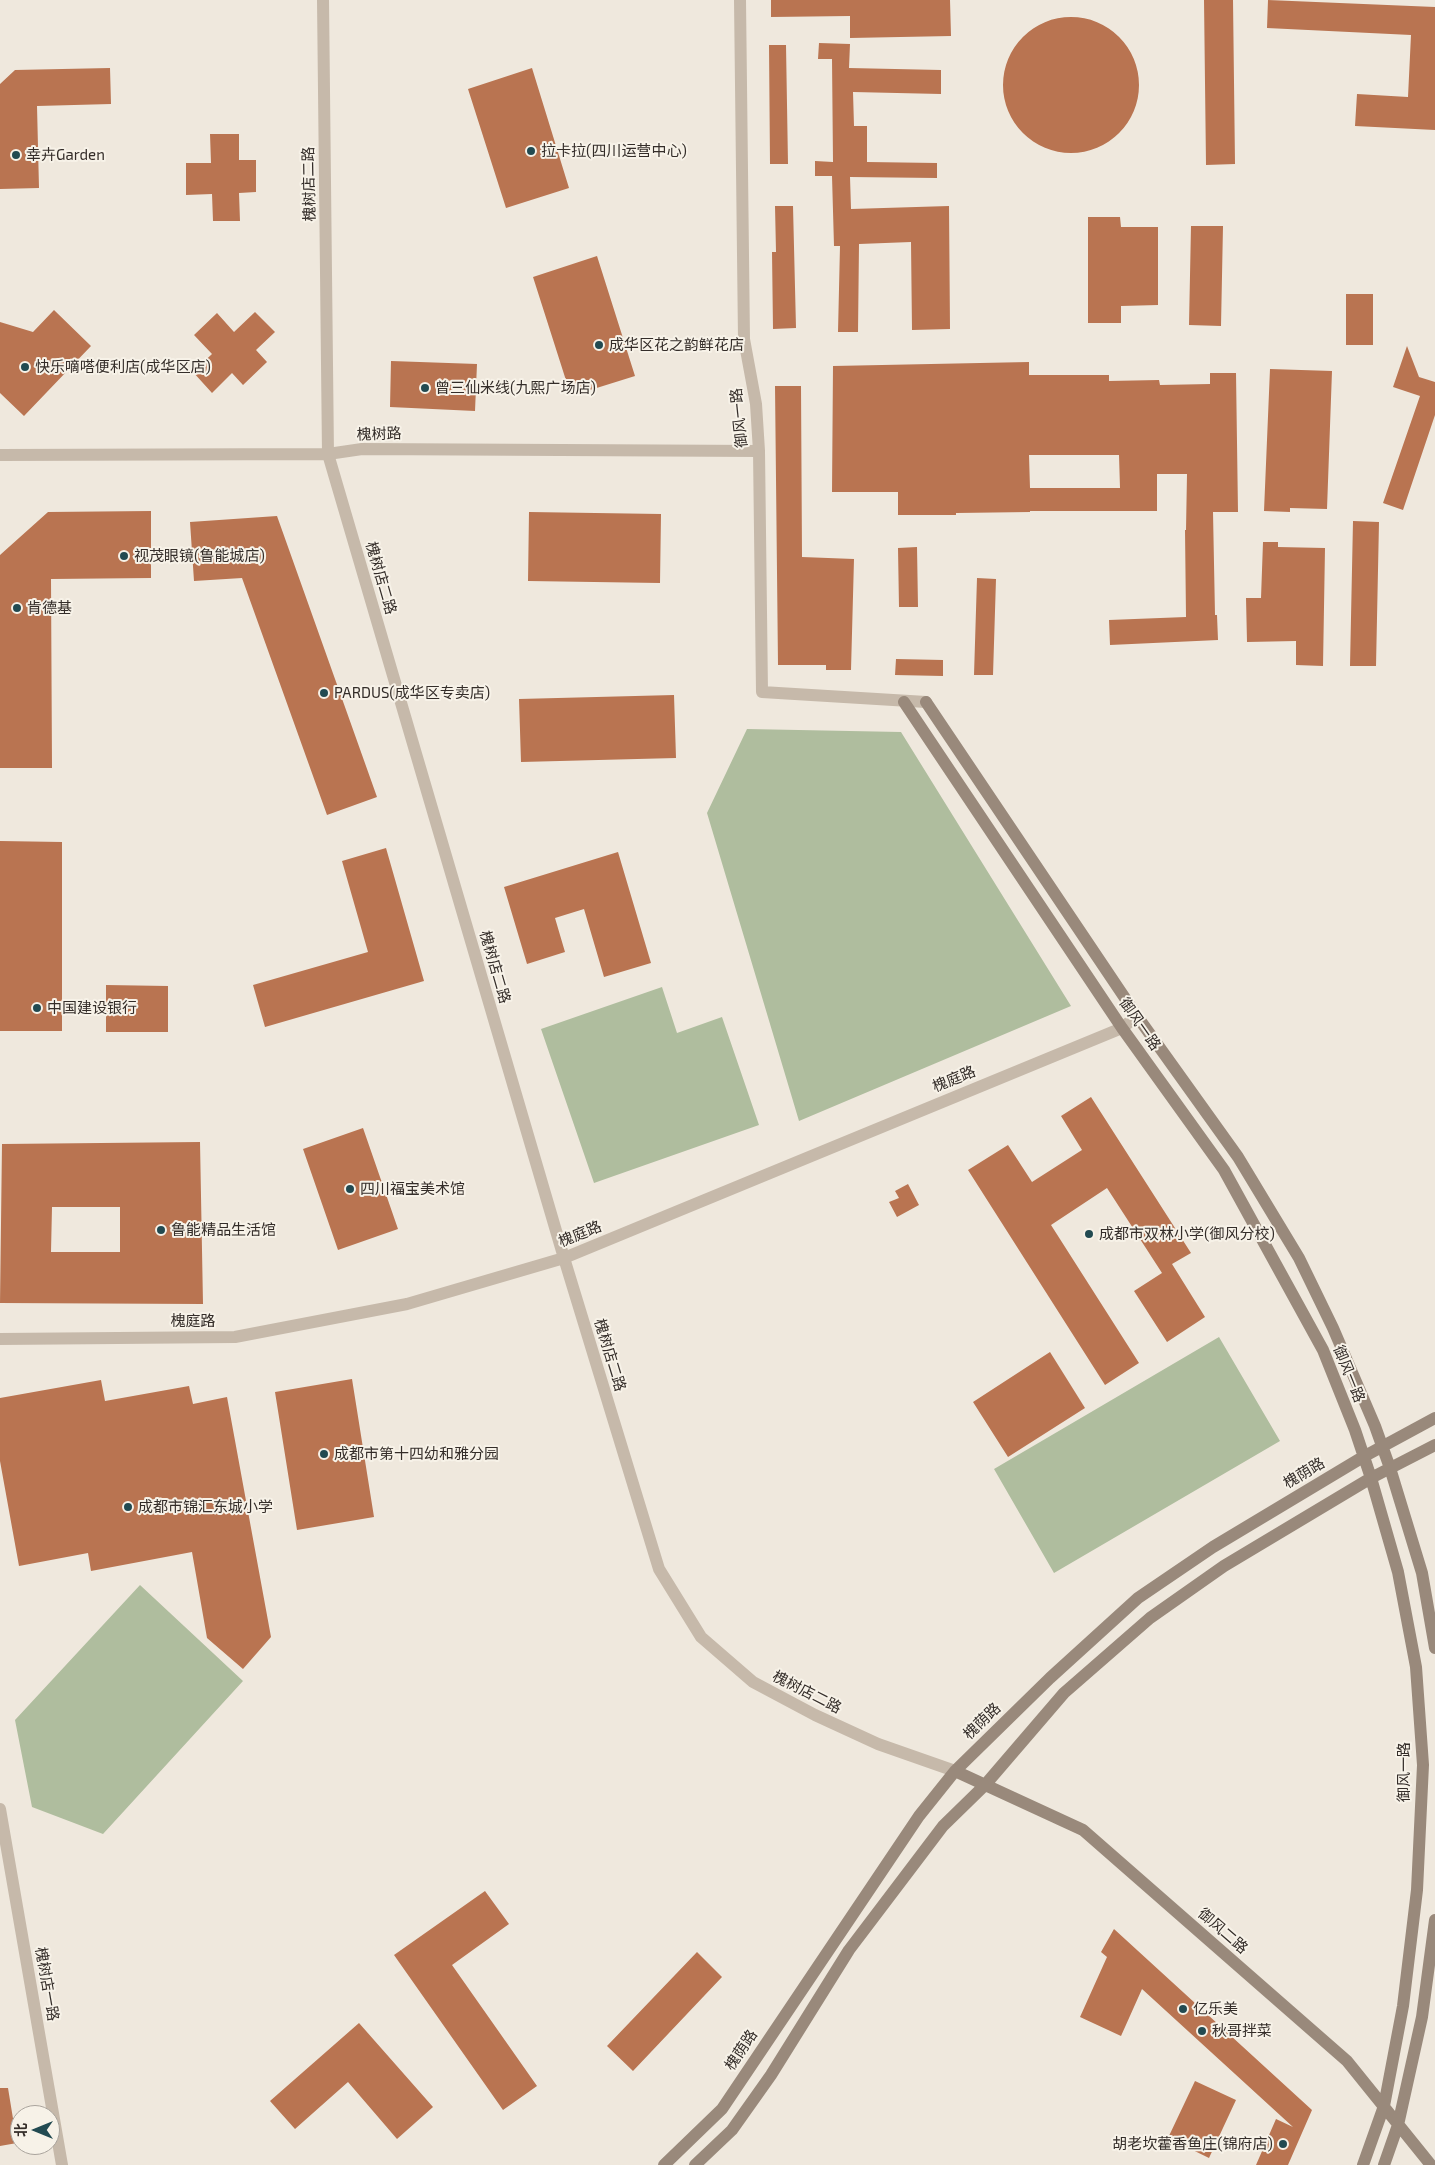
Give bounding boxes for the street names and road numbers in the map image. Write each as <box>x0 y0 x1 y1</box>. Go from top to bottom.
street label: 槐树店二路 <box>299 146 319 222</box>
street label: 御风一路 <box>727 387 751 449</box>
street label: 槐树路 <box>356 424 402 444</box>
street label: 槐树店二路 <box>362 539 400 617</box>
street label: 槐树店二路 <box>476 928 514 1006</box>
street label: 御风一路 <box>1115 994 1165 1054</box>
street label: 槐庭路 <box>930 1062 978 1096</box>
street label: 槐庭路 <box>556 1217 604 1251</box>
street label: 槐庭路 <box>171 1312 215 1330</box>
street label: 槐树店二路 <box>590 1317 630 1393</box>
street label: 御风一路 <box>1329 1343 1369 1405</box>
street label: 槐荫路 <box>1280 1454 1328 1492</box>
street label: 槐树店二路 <box>770 1667 844 1717</box>
street label: 槐荫路 <box>960 1699 1004 1743</box>
street label: 御风一路 <box>1395 1742 1413 1802</box>
street label: 御风二路 <box>1194 1905 1252 1957</box>
street label: 槐树店一路 <box>32 1946 62 2022</box>
street label: 槐荫路 <box>721 2026 761 2074</box>

